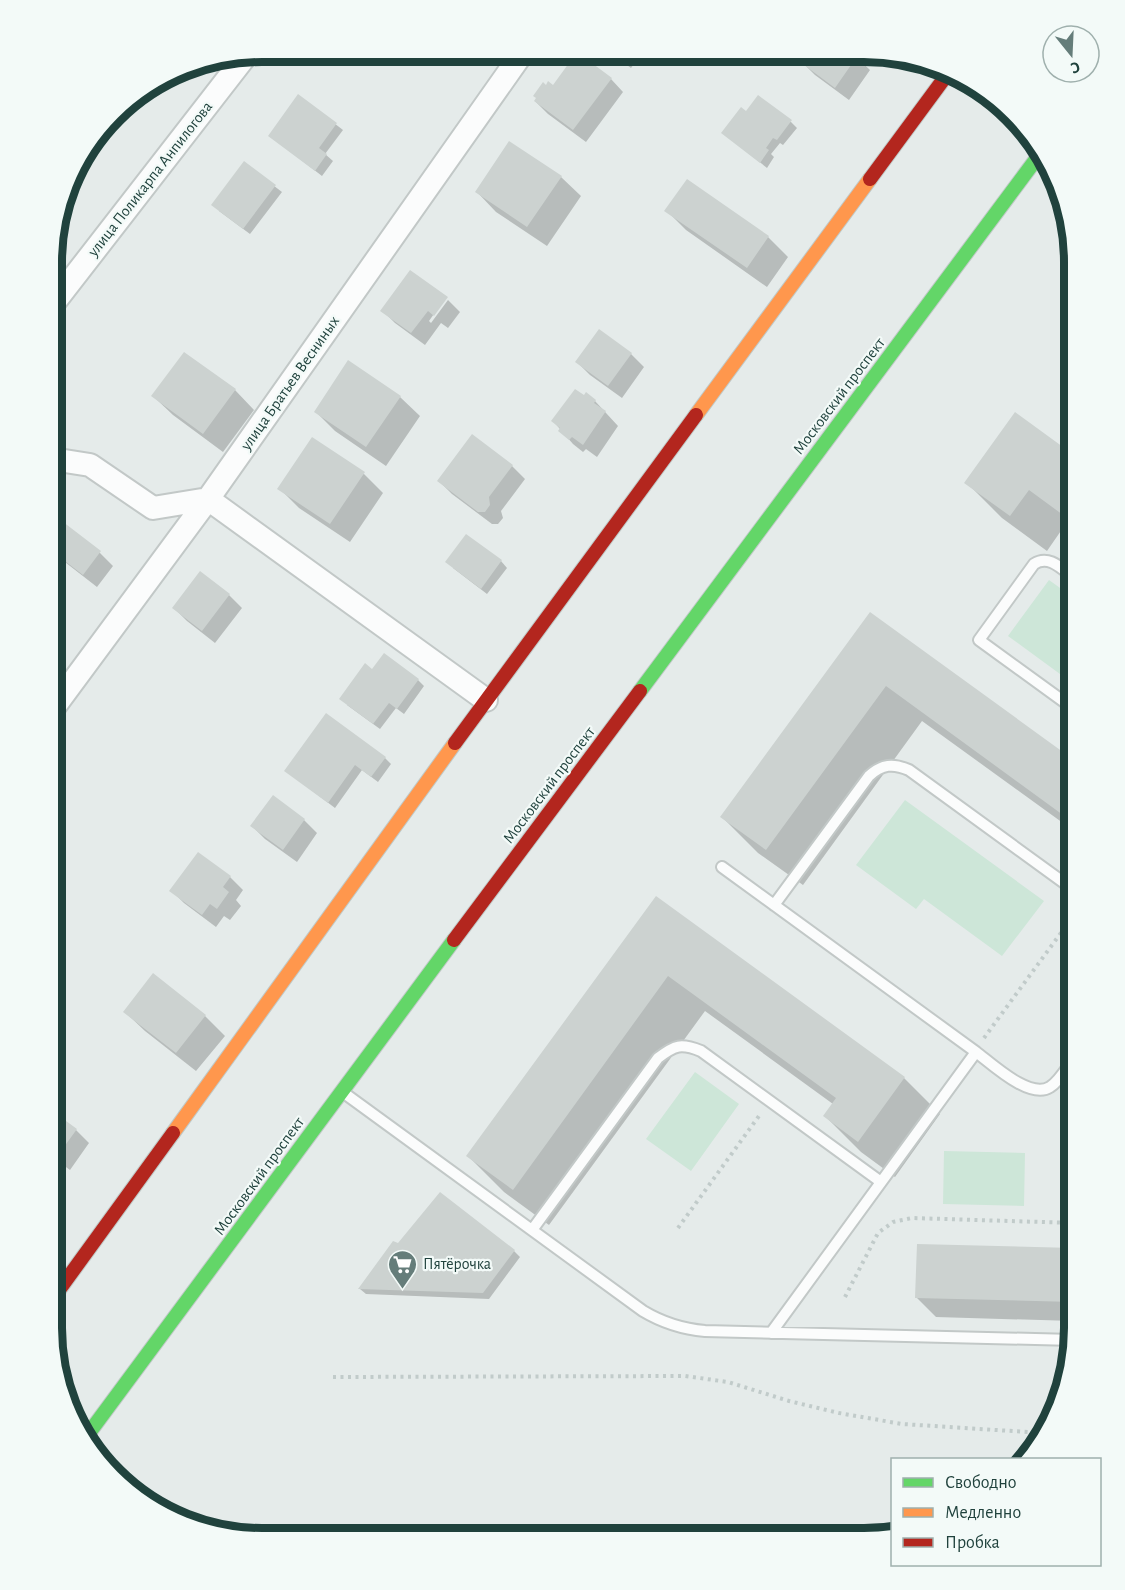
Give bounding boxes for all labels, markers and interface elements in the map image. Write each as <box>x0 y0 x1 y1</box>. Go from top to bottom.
north arrow <box>1041 24 1101 84</box>
text: С <box>1069 58 1082 76</box>
street label: улица Поликарпа Анпилогова <box>84 99 216 261</box>
street label: улица Братьев Весниных <box>237 313 343 454</box>
street label: Московский проспект <box>790 335 888 457</box>
street label: Московский проспект <box>500 724 598 846</box>
street label: Московский проспект <box>211 1114 307 1238</box>
supermarket icon: Пятёрочка <box>386 1248 418 1290</box>
place label: Пятёрочка <box>423 1256 491 1272</box>
legend <box>891 1458 1101 1566</box>
text: Свободно <box>945 1473 1017 1492</box>
text: Медленно <box>945 1504 1021 1522</box>
text: Пробка <box>945 1533 1000 1552</box>

